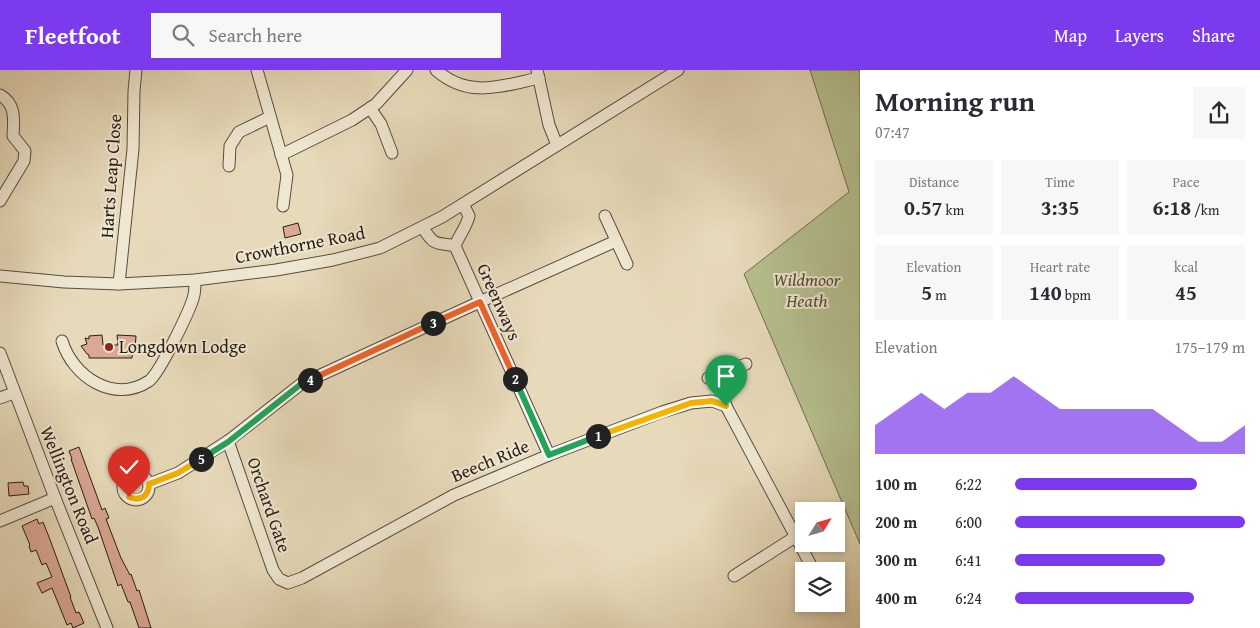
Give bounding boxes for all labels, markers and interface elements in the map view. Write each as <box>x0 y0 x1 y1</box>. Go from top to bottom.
search box <box>151 13 501 58</box>
text: Fleetfoot <box>25 18 121 53</box>
icon: search <box>169 21 197 49</box>
text: Search here <box>209 21 302 49</box>
text: Map <box>1054 22 1087 49</box>
text: Layers <box>1115 22 1164 49</box>
text: Share <box>1192 22 1235 49</box>
text: Morning run <box>875 80 1035 121</box>
button: share <box>1193 87 1245 139</box>
street label: Harts Leap Close <box>93 113 128 239</box>
text: 07:47 <box>875 120 910 144</box>
text: Distance <box>909 172 959 192</box>
text: Time <box>1045 172 1075 192</box>
text: Pace <box>1173 172 1199 192</box>
text: 0.57 <box>904 192 942 223</box>
text: 3:35 <box>1041 192 1079 223</box>
text: 6:18 <box>1153 192 1191 223</box>
text: km <box>942 200 964 220</box>
text: /km <box>1191 200 1219 220</box>
street label: Crowthorne Road <box>233 219 368 270</box>
text: Elevation <box>907 257 961 277</box>
text: Heart rate <box>1030 257 1090 277</box>
text: kcal <box>1174 257 1198 277</box>
street label: Greenways <box>470 259 528 345</box>
park label: Wildmoor Heath <box>774 266 842 314</box>
text: 5 <box>921 277 932 308</box>
text: 140 <box>1029 277 1062 308</box>
text: 45 <box>1175 277 1197 308</box>
text: m <box>932 285 947 305</box>
text: bpm <box>1062 285 1091 305</box>
pin: 3 <box>420 310 446 336</box>
text: 3 <box>430 313 437 333</box>
place label: Longdown Lodge <box>119 333 246 360</box>
text: Elevation <box>875 335 938 359</box>
text: 175–179 m <box>1175 335 1245 359</box>
marker: Longdown Lodge <box>103 341 115 353</box>
pin <box>705 355 747 406</box>
icon: arrive <box>712 362 740 390</box>
pin: 2 <box>502 366 528 392</box>
pin: 4 <box>298 368 322 392</box>
text: 2 <box>512 369 519 389</box>
text: 4 <box>307 370 314 390</box>
street label: Wellington Road <box>34 422 105 548</box>
pin: 1 <box>586 424 610 448</box>
text: 1 <box>595 426 602 446</box>
street label: Beech Ride <box>447 432 533 489</box>
pin <box>108 446 150 497</box>
pin: 5 <box>188 446 214 472</box>
text: 5 <box>198 449 205 469</box>
icon: check <box>115 453 143 481</box>
street label: Orchard Gate <box>241 454 298 556</box>
text: 100 m <box>875 472 917 496</box>
text: 6:22 <box>955 472 982 496</box>
north arrow <box>795 502 845 552</box>
map controls <box>795 502 845 612</box>
text: 200 m <box>875 510 917 534</box>
text: 6:00 <box>955 510 982 534</box>
text: 300 m <box>875 548 917 572</box>
text: 6:41 <box>955 548 982 572</box>
button: layers <box>795 562 845 612</box>
text: 400 m <box>875 586 917 610</box>
text: 6:24 <box>955 586 982 610</box>

